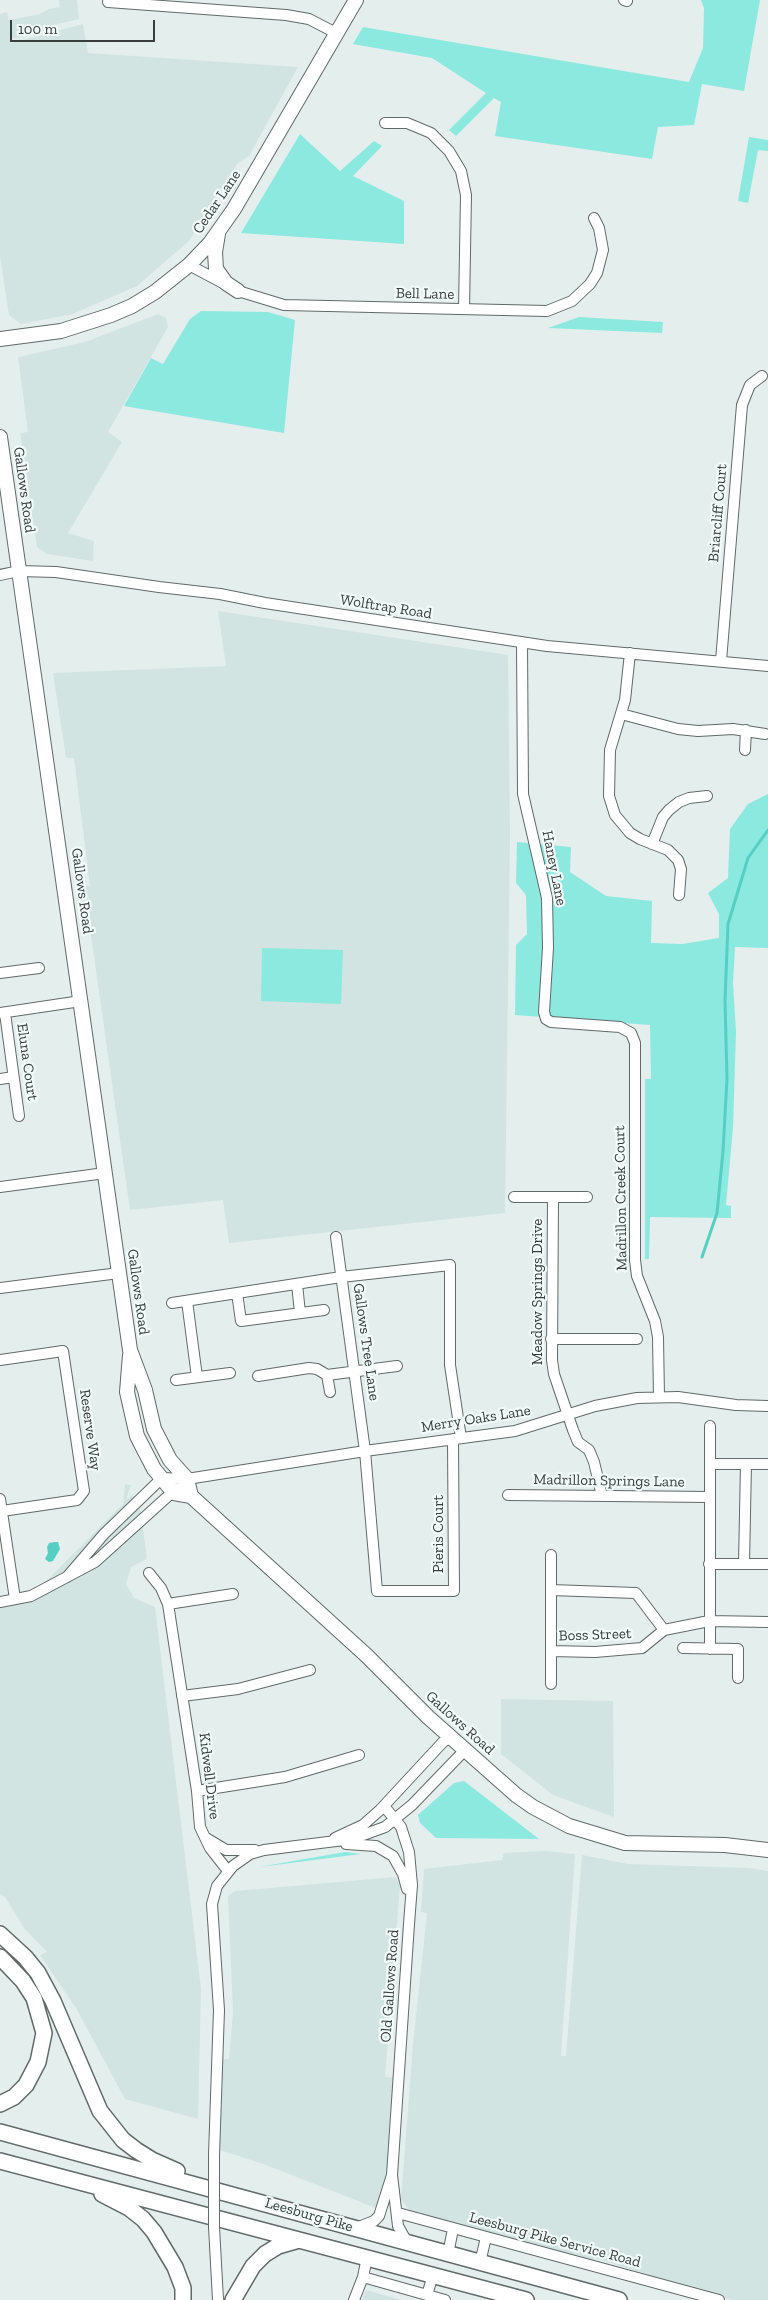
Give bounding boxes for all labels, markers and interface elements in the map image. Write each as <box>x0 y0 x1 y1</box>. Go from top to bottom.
scale bar <box>12 10 158 42</box>
text: 100 m <box>18 20 57 38</box>
street label: Cedar Lane <box>189 167 245 237</box>
street label: Bell Lane <box>396 284 454 304</box>
street label: Gallows Road <box>9 446 39 534</box>
street label: Briarcliff Court <box>705 463 731 563</box>
street label: Wolftrap Road <box>339 591 433 623</box>
street label: Haney Lane <box>538 829 570 907</box>
street label: Gallows Road <box>67 847 97 935</box>
street label: Eluna Court <box>13 1022 41 1102</box>
street label: Madrillon Creek Court <box>611 1125 631 1271</box>
street label: Meadow Springs Drive <box>529 1219 547 1365</box>
street label: Gallows Road <box>123 1248 153 1336</box>
street label: Gallows Tree Lane <box>349 1282 383 1402</box>
street label: Reserve Way <box>75 1388 105 1472</box>
street label: Merry Oaks Lane <box>420 1401 532 1437</box>
street label: Madrillon Springs Lane <box>533 1471 685 1491</box>
street label: Pieris Court <box>430 1495 448 1573</box>
street label: Boss Street <box>558 1625 632 1645</box>
street label: Gallows Road <box>422 1687 498 1759</box>
street label: Kidwell Drive <box>195 1732 223 1820</box>
street label: Old Gallows Road <box>377 1929 403 2043</box>
street label: Leesburg Pike <box>263 2194 355 2236</box>
street label: Leesburg Pike Service Road <box>467 2208 643 2272</box>

